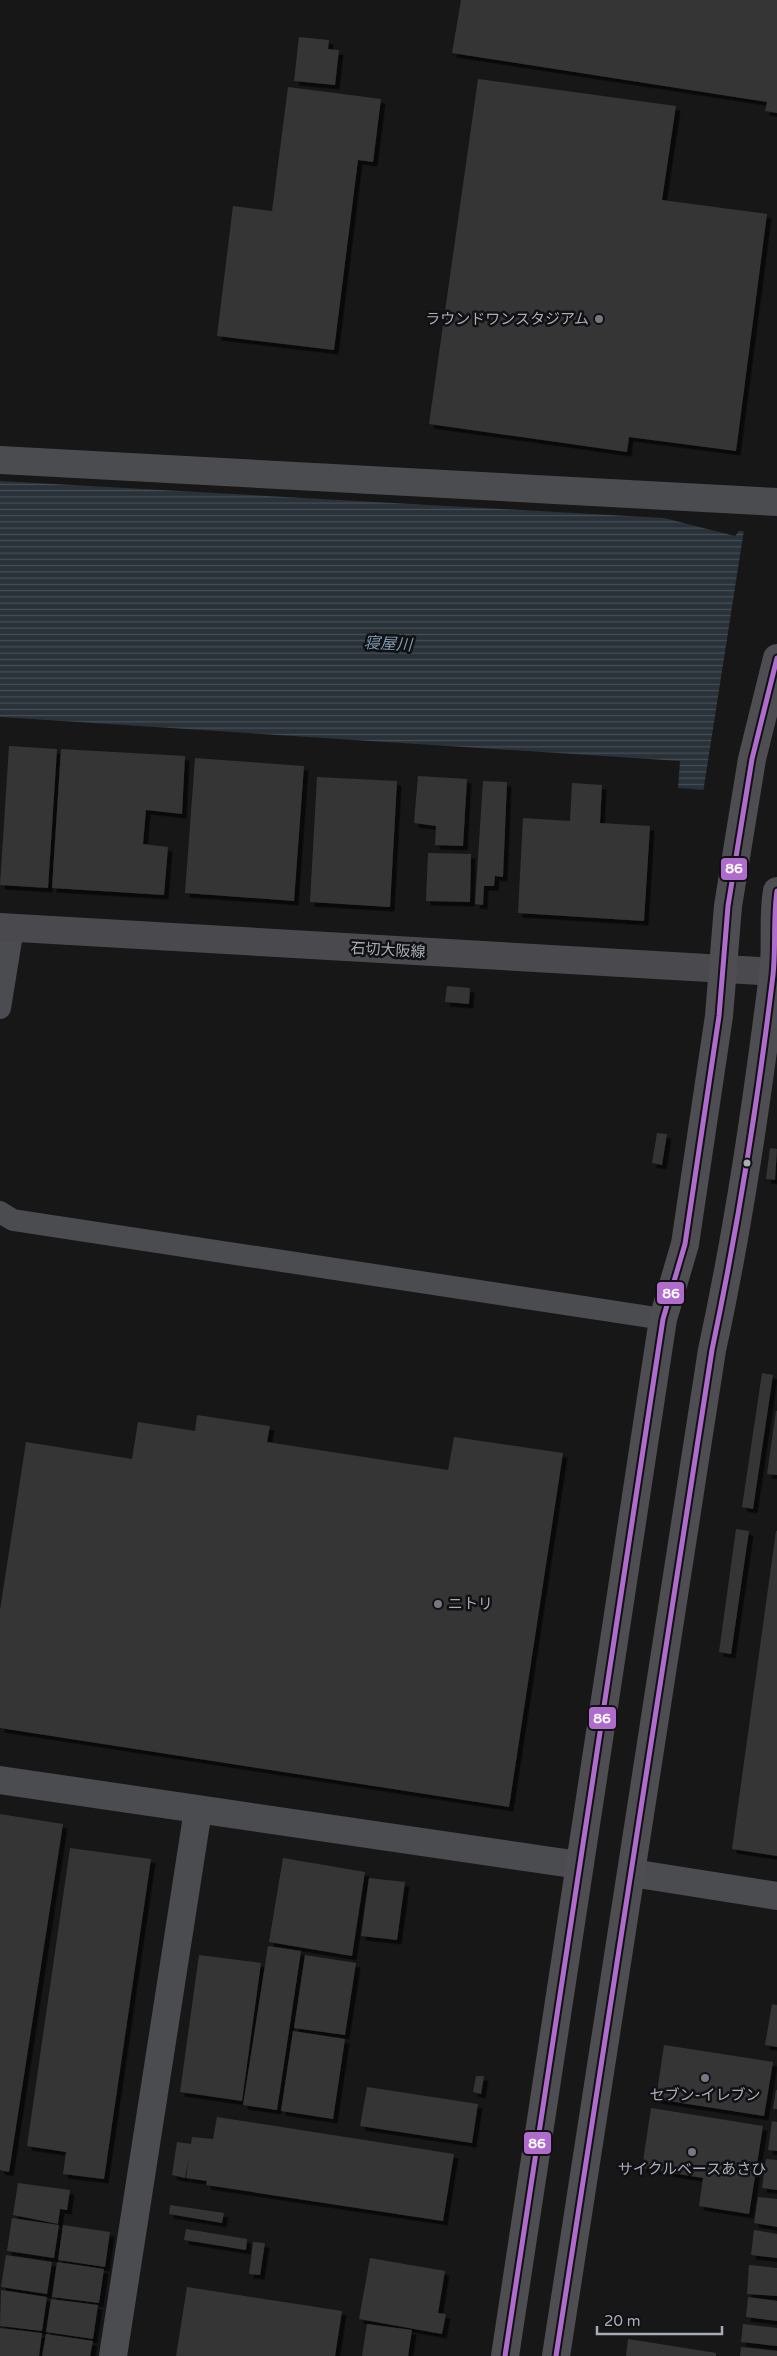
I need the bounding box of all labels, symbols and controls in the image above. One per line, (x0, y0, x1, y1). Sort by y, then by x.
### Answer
place label: ラウンドワンスタジアム (425, 310, 589, 328)
marker: ラウンドワンスタジアム (593, 313, 605, 325)
water label: 寝屋川 (363, 633, 414, 655)
line badge: 86 (720, 857, 748, 881)
text: 86 (725, 860, 743, 877)
street label: 石切大阪線 (350, 939, 426, 961)
unlabelled marker (742, 1158, 752, 1168)
line badge: 86 (656, 1281, 685, 1305)
text: 86 (662, 1285, 680, 1302)
place label: ニトリ (448, 1595, 493, 1613)
marker: ニトリ (432, 1598, 444, 1610)
line badge: 86 (588, 1706, 617, 1730)
text: 86 (593, 1710, 611, 1727)
marker: セブン-イレブン (699, 2072, 711, 2084)
place label: セブン-イレブン (649, 2086, 761, 2104)
line badge: 86 (523, 2131, 552, 2155)
text: 86 (528, 2135, 546, 2152)
marker: サイクルベースあさひ (686, 2146, 698, 2158)
place label: サイクルベースあさひ (618, 2160, 766, 2178)
scale bar (597, 2304, 722, 2336)
text: 20 m (604, 2312, 641, 2330)

